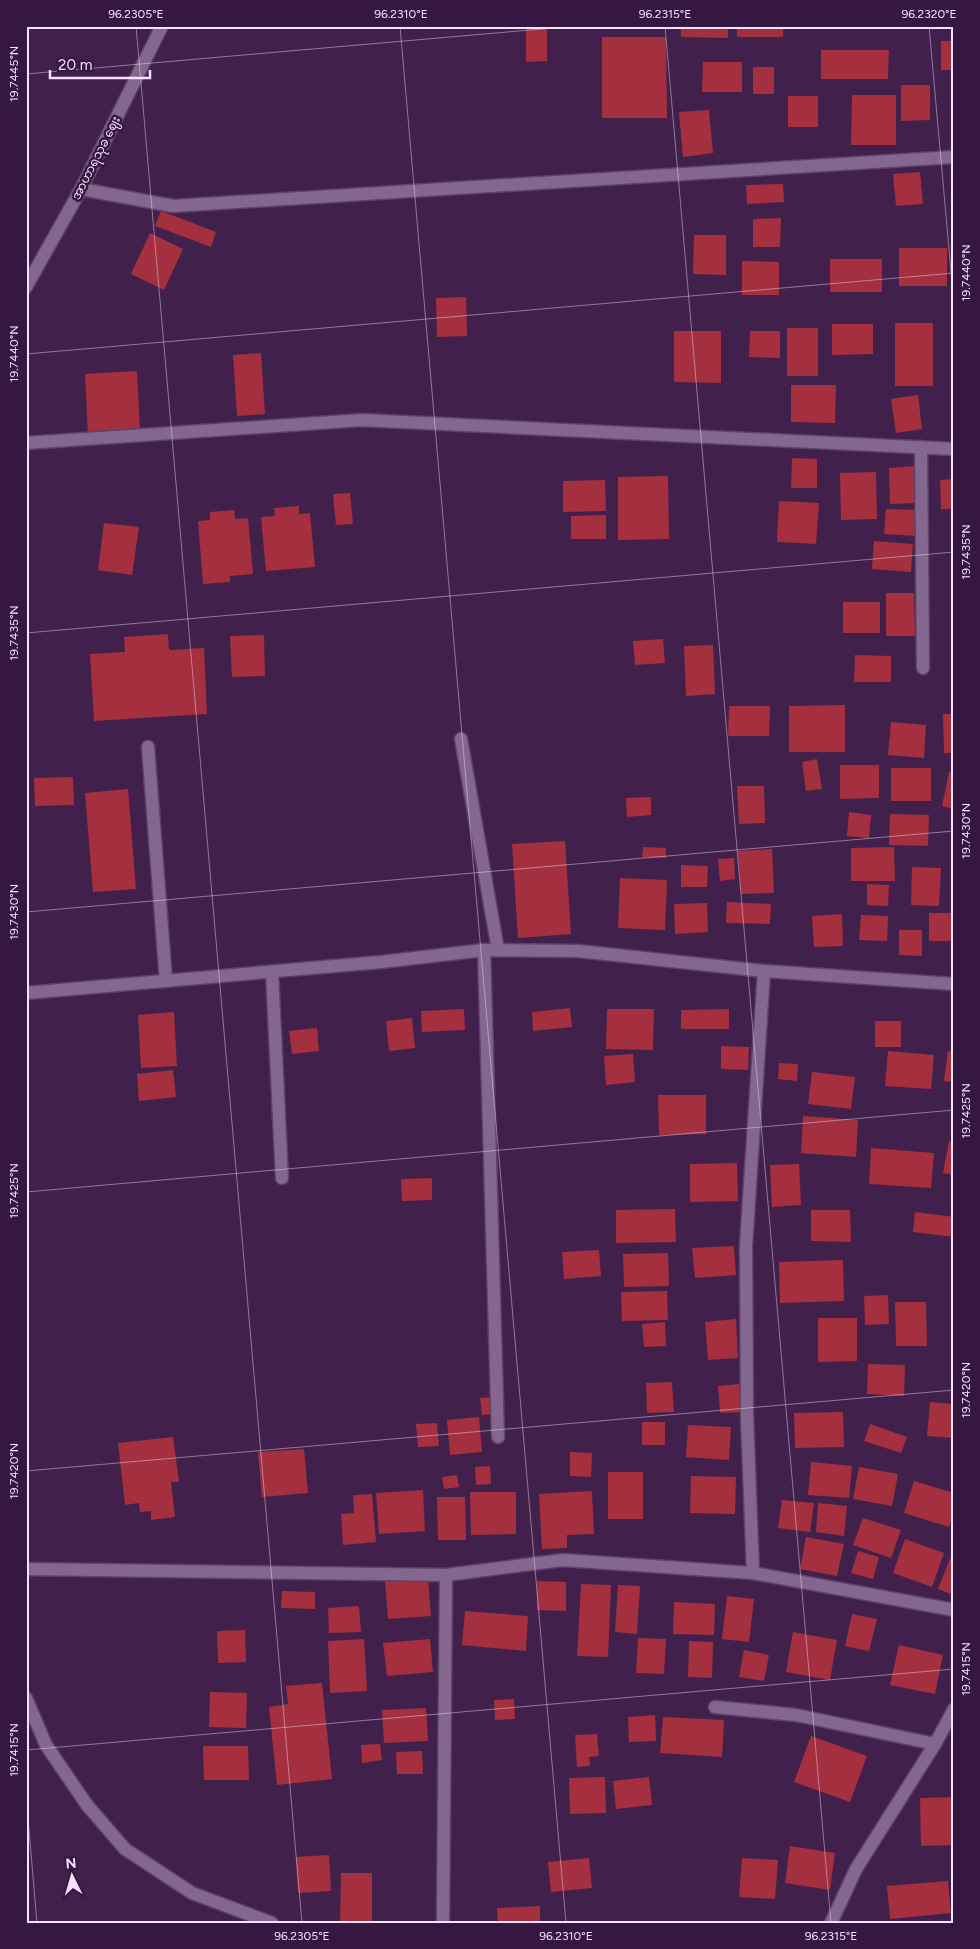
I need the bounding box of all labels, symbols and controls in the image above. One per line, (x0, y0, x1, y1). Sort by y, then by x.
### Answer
text: 96.2305°E (108, 7, 164, 21)
text: 96.2310°E (374, 7, 428, 21)
text: 96.2315°E (639, 7, 691, 21)
text: 96.2320°E (901, 7, 957, 21)
text: 19.7445°N (7, 46, 21, 102)
scale bar (50, 48, 150, 80)
text: 20 m (58, 56, 92, 74)
street label: အာဟာရသုခ ဈေး (69, 114, 126, 204)
text: 19.7440°N (959, 244, 973, 302)
text: 19.7440°N (7, 325, 21, 383)
text: 19.7435°N (959, 524, 973, 580)
text: 19.7435°N (7, 605, 21, 661)
text: 19.7430°N (959, 803, 973, 859)
text: 19.7430°N (7, 884, 21, 940)
text: 19.7425°N (959, 1083, 973, 1139)
text: 19.7425°N (7, 1163, 21, 1219)
text: 19.7420°N (959, 1362, 973, 1418)
text: 19.7420°N (7, 1443, 21, 1499)
text: 19.7415°N (959, 1642, 973, 1696)
text: 19.7415°N (7, 1723, 21, 1777)
north arrow (48, 1852, 98, 1902)
text: N (65, 1855, 77, 1872)
text: 96.2305°E (274, 1929, 330, 1943)
text: 96.2310°E (539, 1929, 593, 1943)
text: 96.2315°E (805, 1929, 857, 1943)

